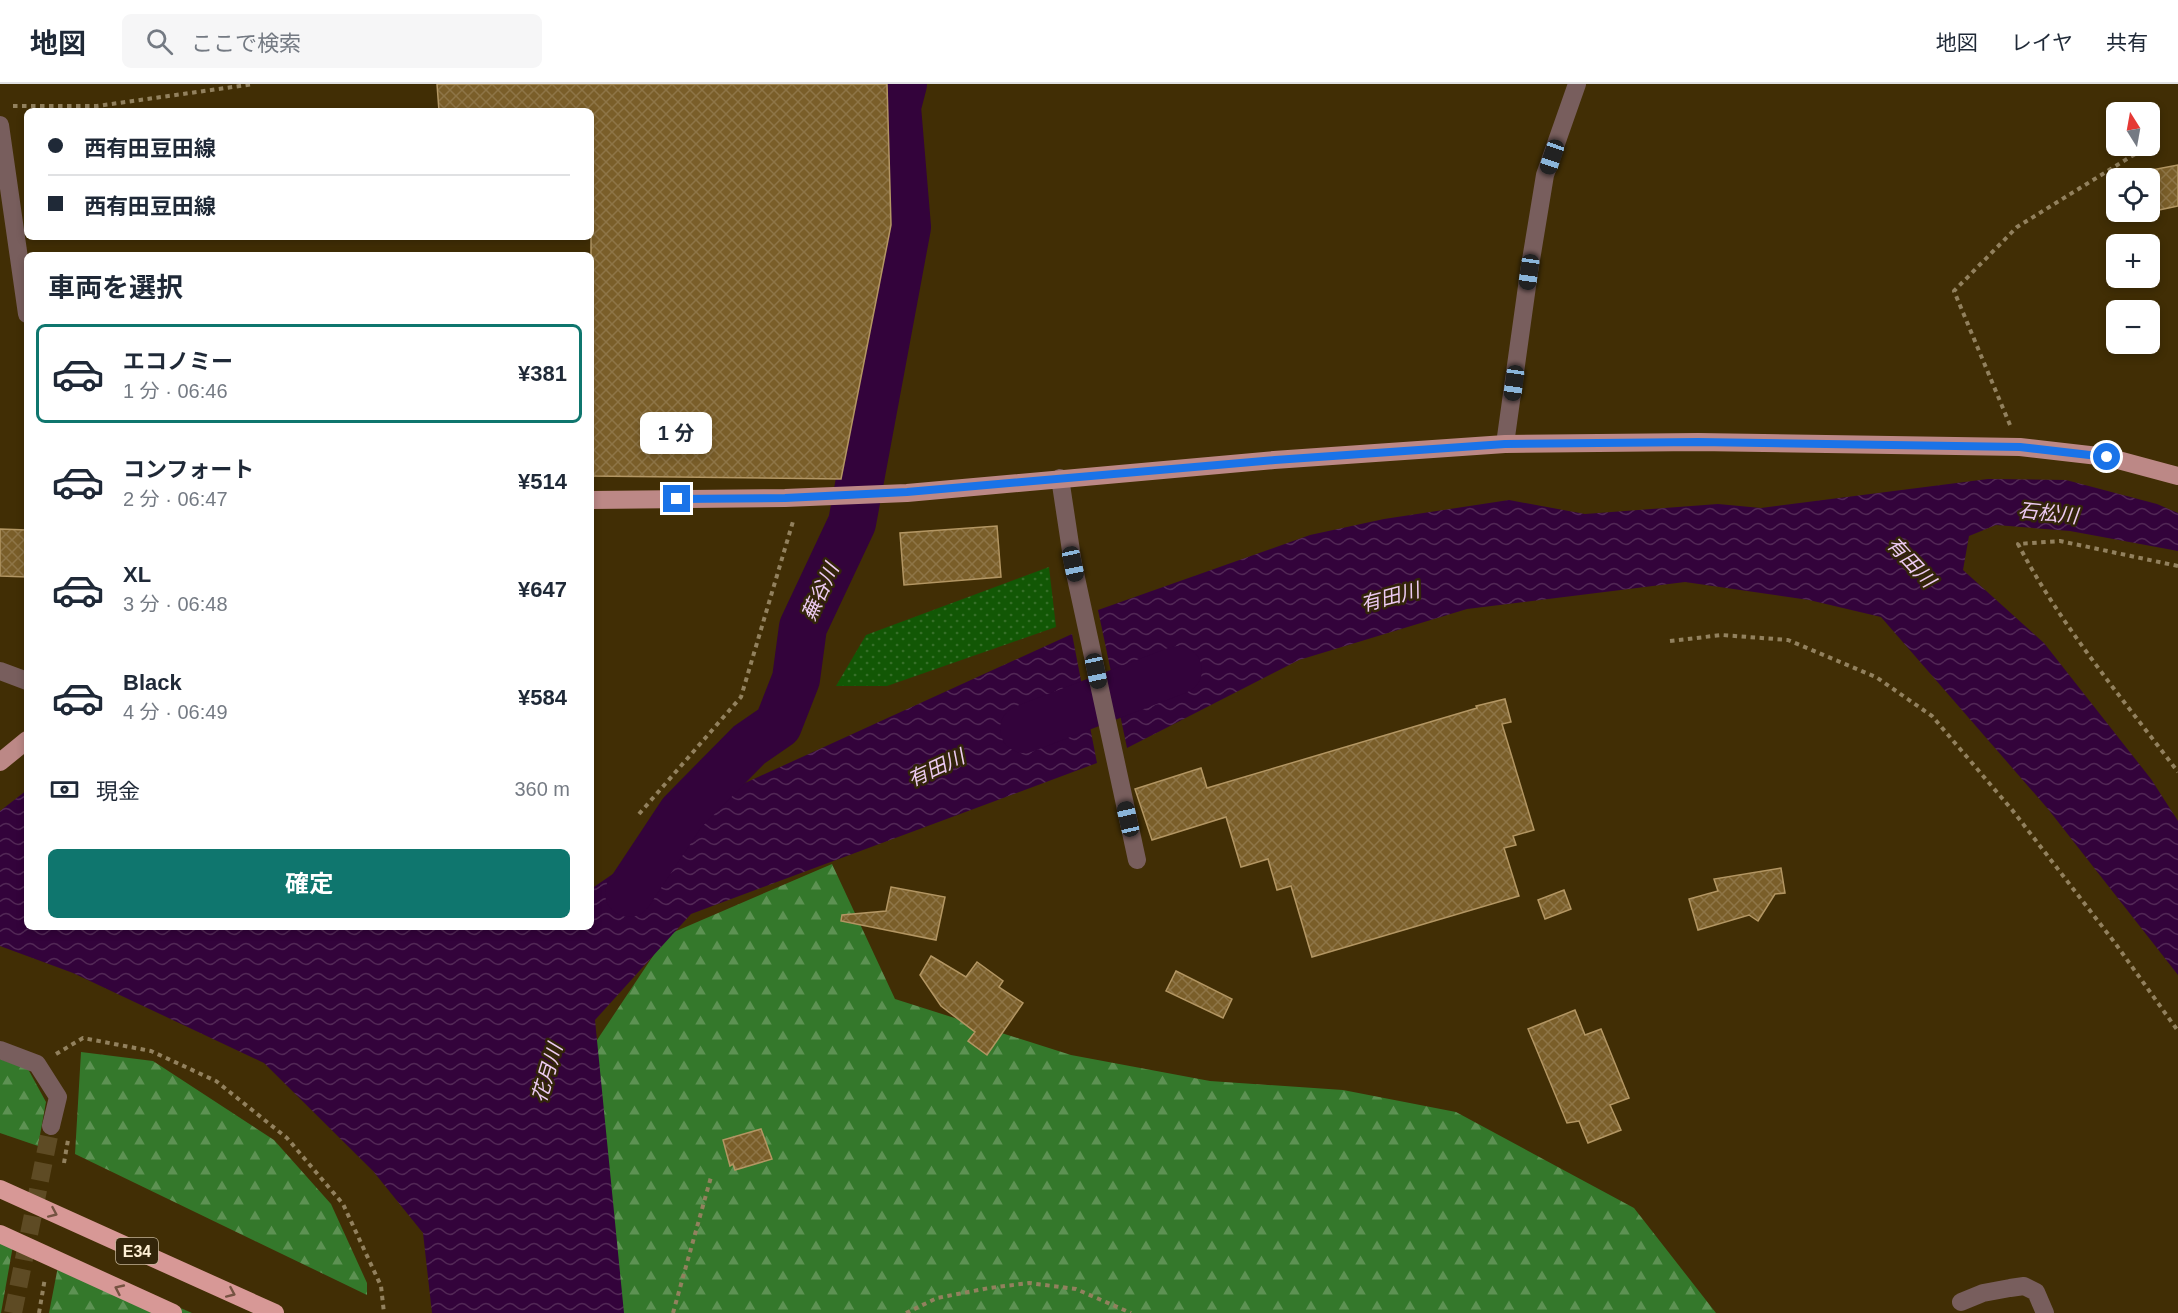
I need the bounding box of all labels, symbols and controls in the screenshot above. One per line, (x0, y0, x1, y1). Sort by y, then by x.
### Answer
search box (122, 14, 542, 68)
icon: search (143, 25, 176, 58)
text: 地図 (30, 28, 86, 59)
text: ここで検索 (191, 31, 301, 56)
text: 地図 (1936, 31, 1978, 54)
text: レイヤ (2011, 31, 2073, 54)
text: 共有 (2106, 31, 2148, 54)
north arrow (2106, 102, 2160, 156)
map controls (2106, 102, 2160, 354)
text: 西有田豆田線 (84, 136, 216, 161)
car (1538, 137, 1566, 177)
button: locate (2106, 168, 2160, 222)
text: 西有田豆田線 (84, 194, 216, 219)
button: + (2106, 234, 2160, 288)
car (1518, 253, 1540, 291)
text: 車両を選択 (48, 273, 183, 303)
button: − (2106, 300, 2160, 354)
icon: car (51, 347, 105, 401)
text: エコノミー (123, 349, 233, 374)
text: ¥381 (518, 361, 567, 386)
car (1503, 364, 1525, 402)
text: 1 分 · 06:46 (123, 380, 228, 402)
callout: 1 分 (641, 412, 713, 454)
text: 1 分 (658, 422, 694, 444)
route start (2093, 443, 2120, 470)
icon: car (51, 455, 105, 509)
text: コンフォート (123, 457, 254, 482)
text: ¥514 (518, 469, 567, 494)
route end (663, 485, 690, 512)
text: 2 分 · 06:47 (123, 488, 228, 510)
water label: 石松川 (2017, 499, 2081, 527)
water label: 有田川 (1882, 533, 1941, 593)
car (1060, 545, 1086, 583)
water label: 蕪谷川 (797, 558, 843, 624)
text: XL (123, 562, 151, 587)
icon: car (51, 563, 105, 617)
text: ¥647 (518, 577, 567, 602)
water label: 有田川 (1358, 578, 1424, 615)
text: 3 分 · 06:48 (123, 593, 228, 615)
car (1083, 652, 1109, 690)
text: Black (123, 670, 182, 695)
icon: car (51, 671, 105, 725)
text: ¥584 (518, 685, 567, 710)
text: 4 分 · 06:49 (123, 701, 228, 723)
water label: 有田川 (904, 745, 970, 791)
icon: cash (48, 773, 81, 806)
text: 360 m (514, 778, 570, 800)
text: 現金 (96, 779, 140, 804)
car (1115, 799, 1141, 839)
button: 確定 (48, 849, 570, 918)
water label: 花月川 (528, 1039, 567, 1105)
one-way arrow (47, 1205, 58, 1217)
road number: E34 (116, 1238, 158, 1264)
one-way arrow (115, 1284, 126, 1296)
one-way arrow (224, 1286, 235, 1298)

